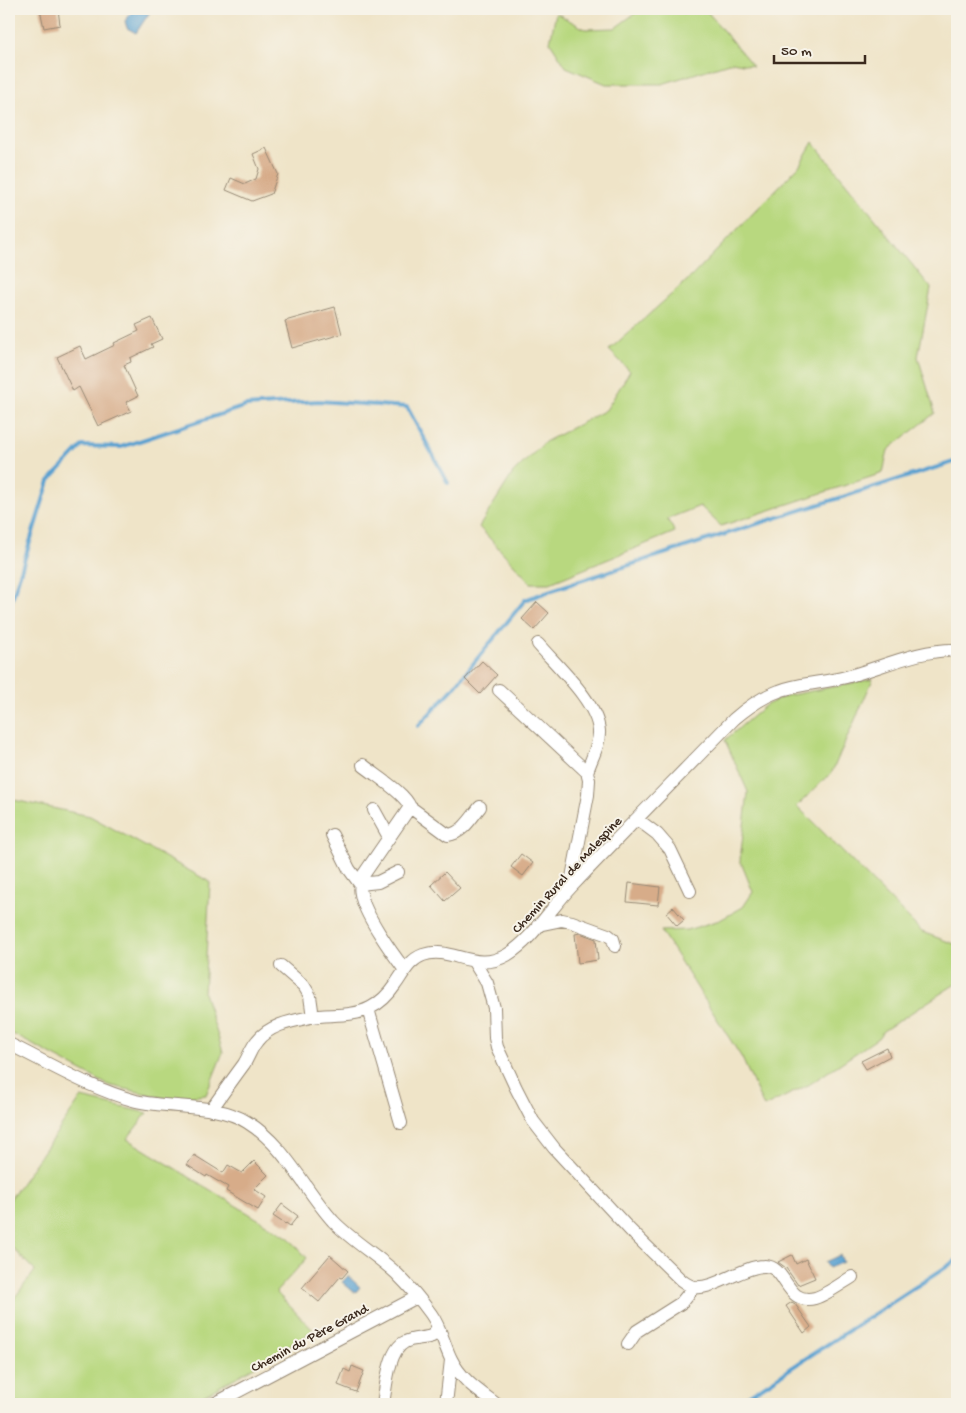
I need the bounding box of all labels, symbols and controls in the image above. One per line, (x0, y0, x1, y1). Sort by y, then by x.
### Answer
scale bar (774, 32, 865, 64)
text: 50 m (781, 43, 812, 61)
street label: Chemin Rural de Malespine (509, 813, 627, 938)
street label: Chemin du Père Grand (249, 1300, 373, 1377)

